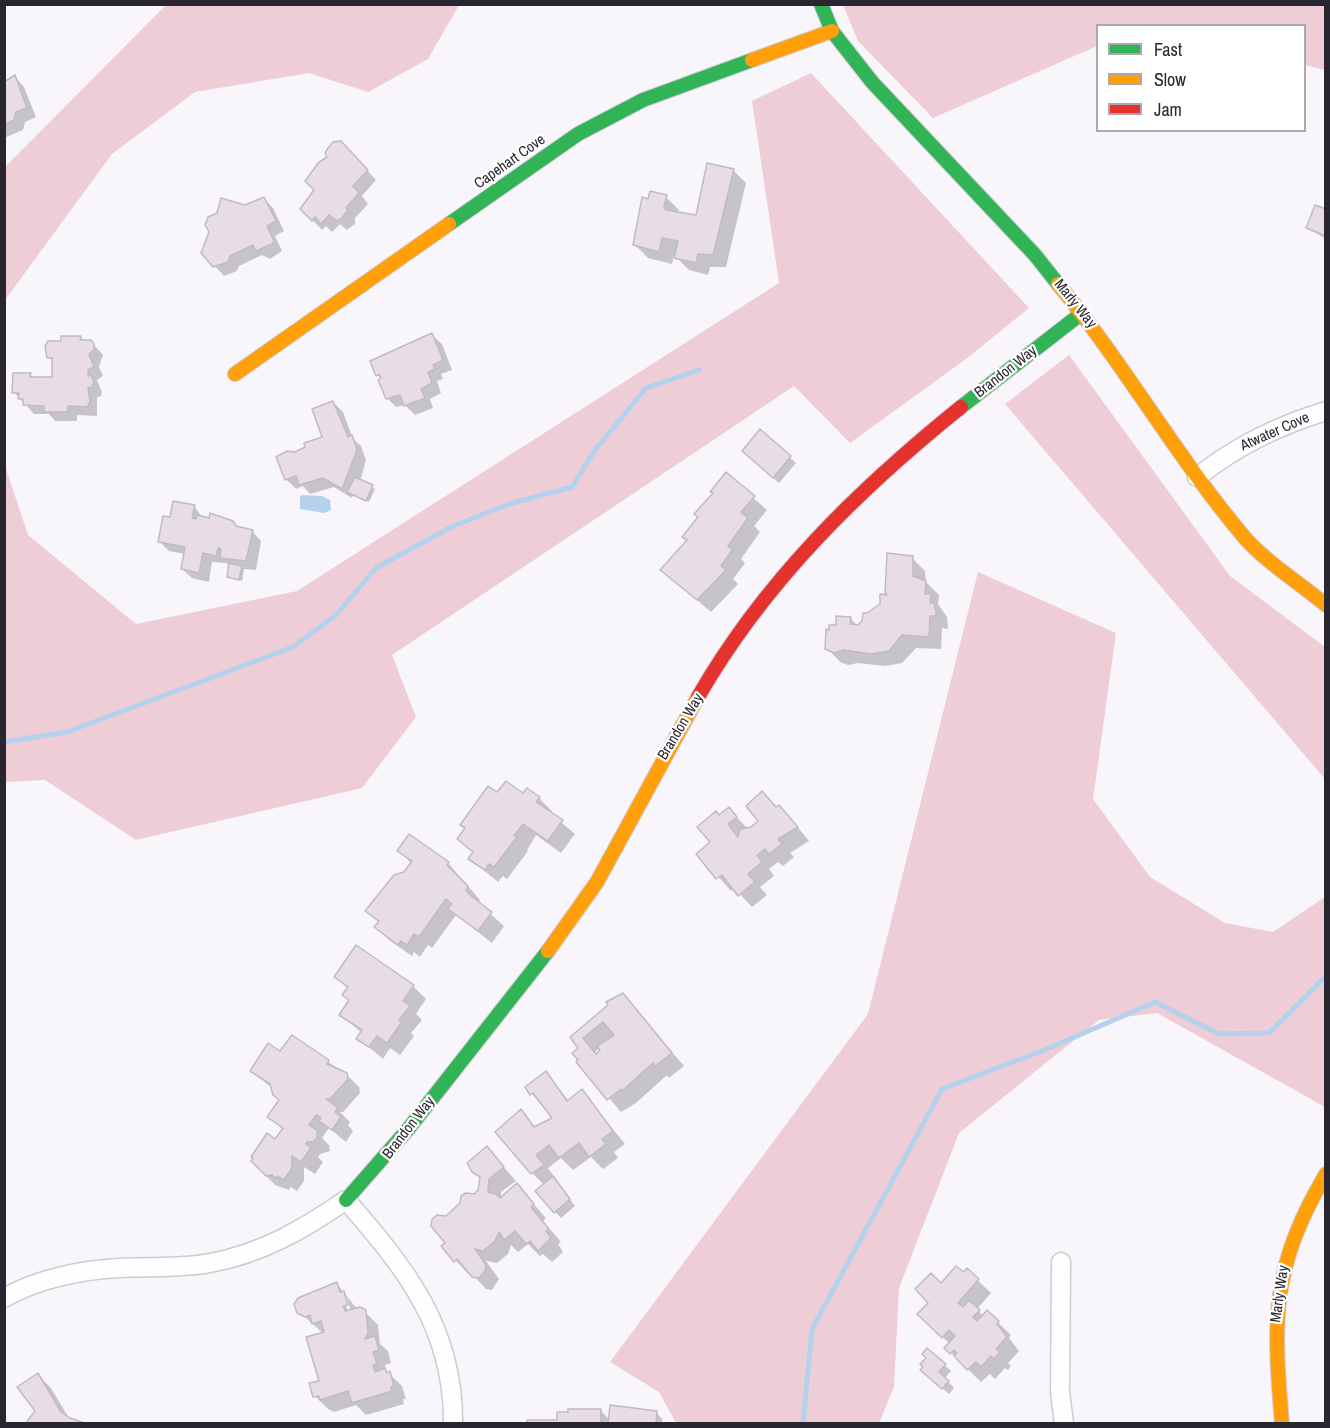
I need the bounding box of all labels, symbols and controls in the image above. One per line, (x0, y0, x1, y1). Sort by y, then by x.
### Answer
legend (1096, 24, 1306, 132)
text: Fast (1154, 37, 1182, 62)
text: Slow (1154, 67, 1186, 92)
text: Jam (1154, 97, 1182, 122)
street label: Capehart Cove (471, 131, 549, 193)
street label: Marly Way (1050, 276, 1100, 332)
street label: Brandon Way (971, 342, 1041, 402)
street label: Atwater Cove (1238, 409, 1312, 455)
street label: Brandon Way (654, 691, 708, 763)
street label: Brandon Way (379, 1093, 439, 1163)
street label: Marly Way (1267, 1264, 1293, 1324)

